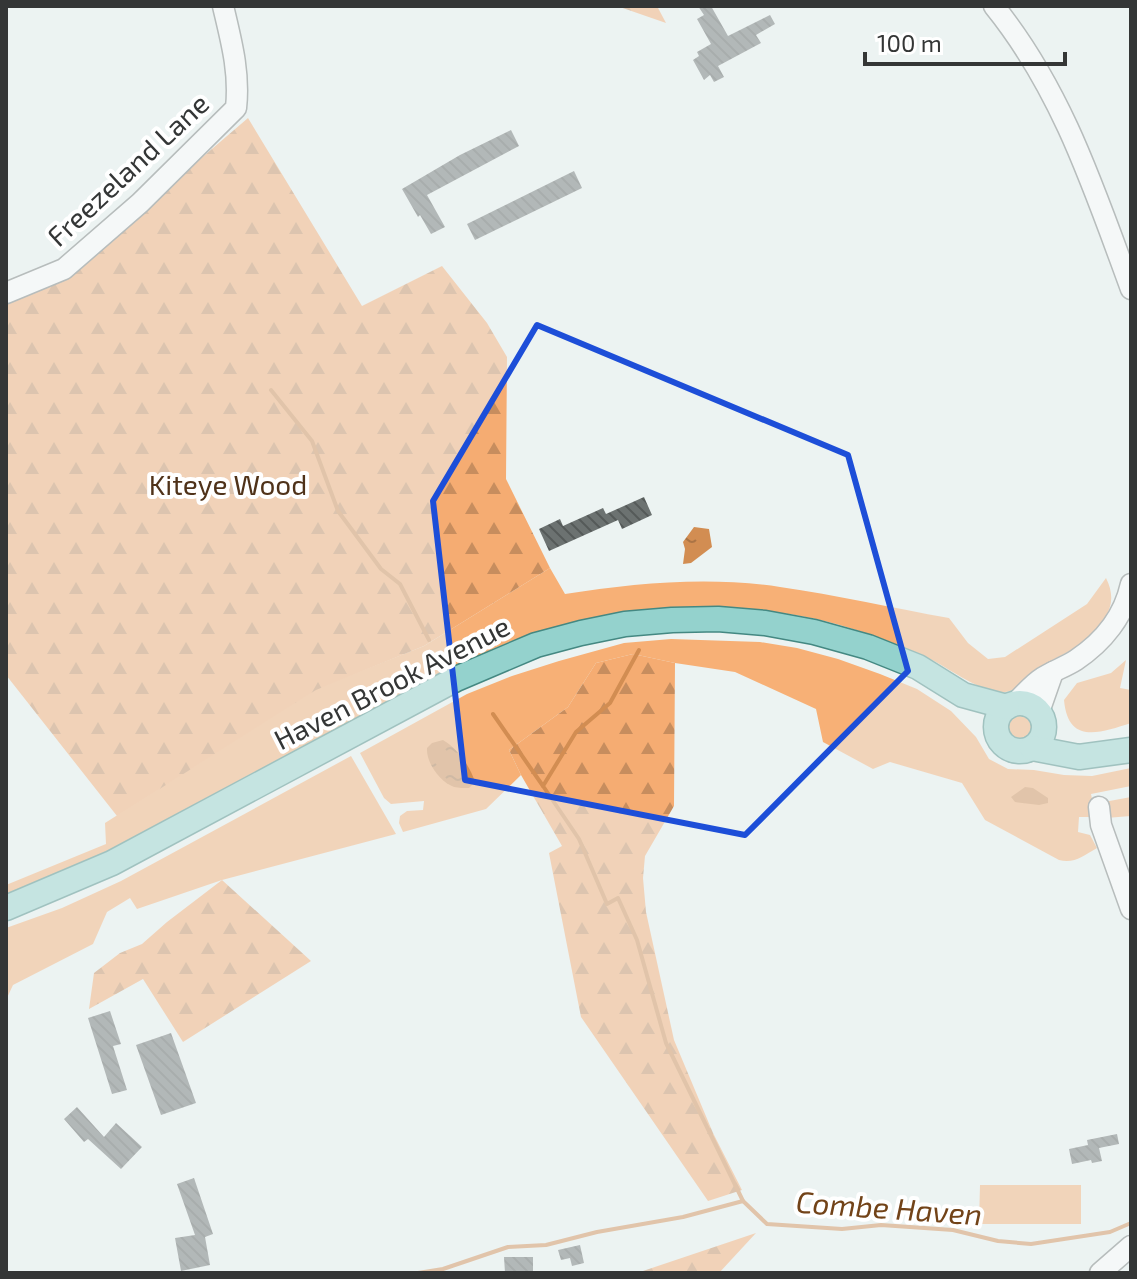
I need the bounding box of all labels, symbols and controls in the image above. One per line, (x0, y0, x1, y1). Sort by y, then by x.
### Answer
scale bar (865, 16, 1065, 66)
text: 100 m (877, 28, 942, 57)
street label: Freezeland Lane (40, 86, 215, 253)
park label: Kiteye Wood (149, 467, 307, 501)
street label: Haven Brook Avenue (268, 608, 515, 756)
water label: Combe Haven (795, 1183, 983, 1231)

